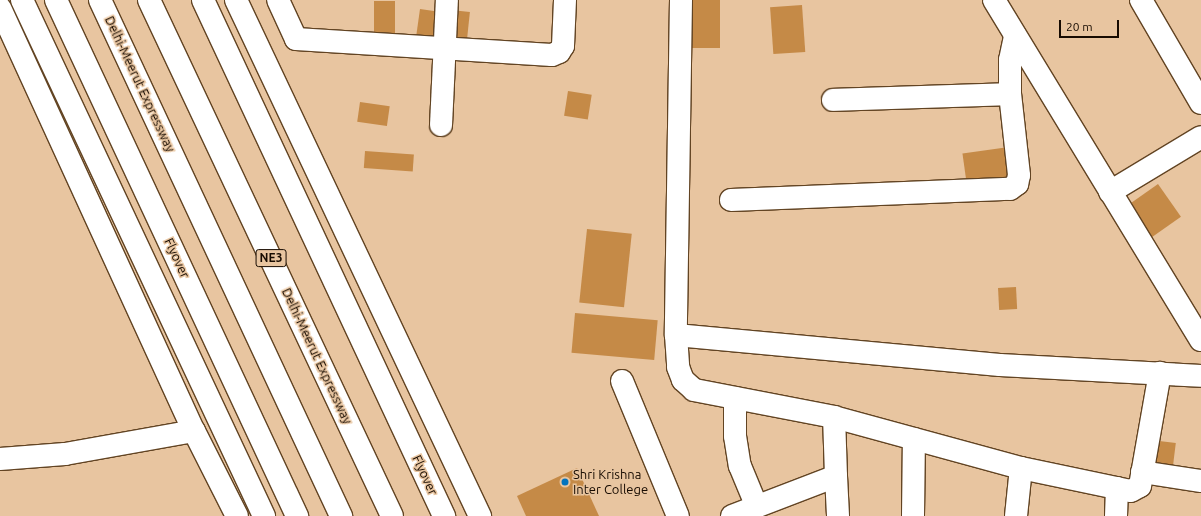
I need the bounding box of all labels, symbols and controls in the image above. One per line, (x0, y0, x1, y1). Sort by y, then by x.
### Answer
scale bar (1061, 12, 1121, 38)
street label: Delhi-Meerut Expressway (102, 14, 178, 154)
text: 20 m (1066, 20, 1093, 33)
street label: Flyover (161, 235, 193, 281)
road number: NE3 (255, 248, 287, 268)
street label: Delhi-Meerut Expressway (279, 286, 355, 426)
street label: Flyover (409, 452, 441, 498)
place label: Shri Krishna Inter College (573, 467, 648, 498)
marker: Shri Krishna Inter College (560, 477, 570, 487)

